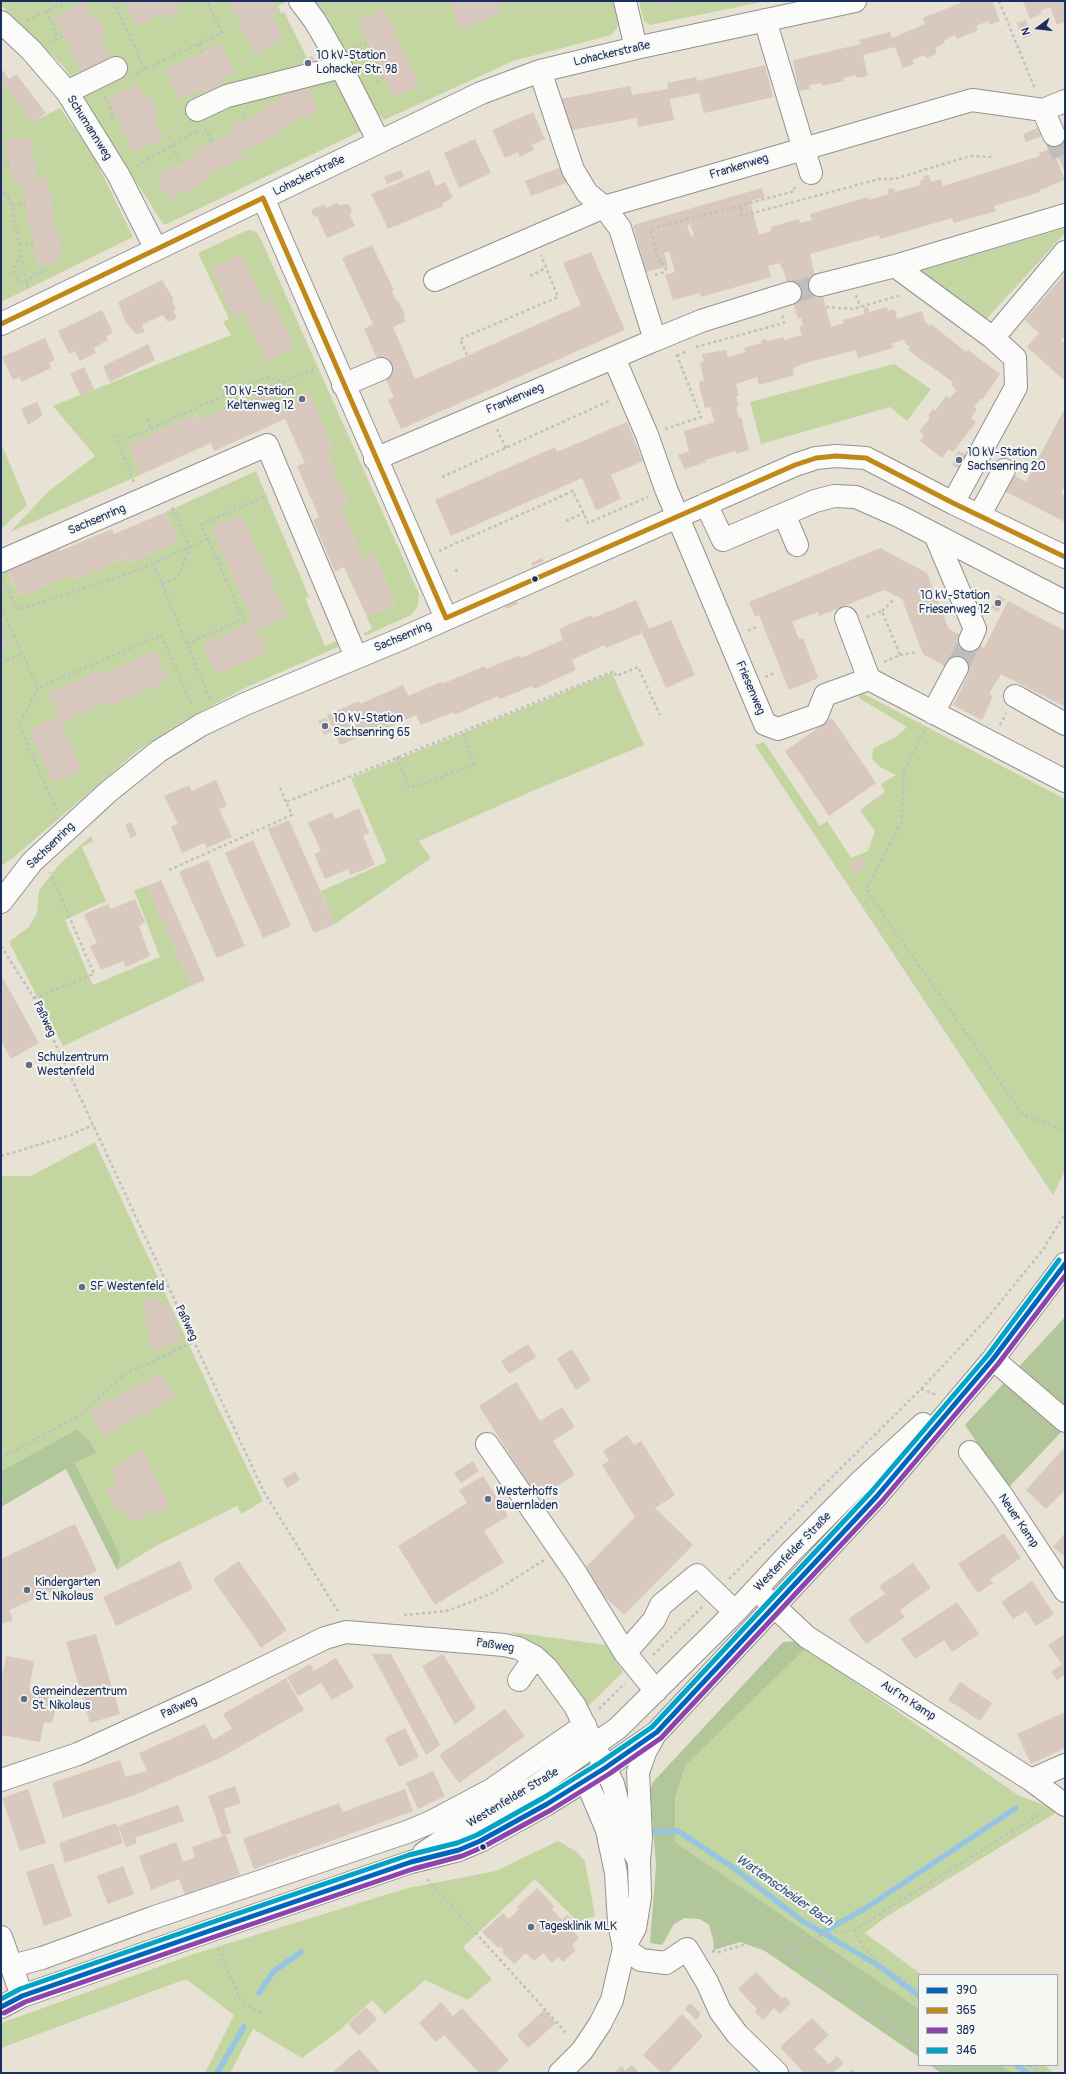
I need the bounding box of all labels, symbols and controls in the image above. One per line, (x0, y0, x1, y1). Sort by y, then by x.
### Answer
north arrow (1018, 8, 1058, 48)
text: N (1019, 26, 1033, 37)
street label: Lohackerstraße (572, 38, 652, 70)
place label: 10 kV-Station Lohacker Str. 98 (316, 49, 397, 77)
marker: 10 kV-Station Lohacker Str. 98 (303, 58, 313, 68)
street label: Schumannweg (63, 93, 115, 163)
street label: Frankenweg (708, 151, 770, 183)
street label: Lohackerstraße (271, 152, 347, 200)
street label: Frankenweg (484, 380, 546, 418)
place label: 10 kV-Station Keltenweg 12 (224, 385, 294, 413)
marker: 10 kV-Station Keltenweg 12 (297, 394, 307, 404)
place label: 10 kV-Station Sachsenring 20 (967, 446, 1046, 474)
marker: 10 kV-Station Sachsenring 20 (954, 455, 964, 465)
street label: Sachsenring (66, 501, 128, 539)
unlabelled marker (530, 574, 540, 584)
place label: 10 kV-Station Friesenweg 12 (919, 589, 990, 617)
marker: 10 kV-Station Friesenweg 12 (993, 598, 1003, 608)
street label: Sachsenring (372, 618, 434, 656)
street label: Friesenweg (732, 659, 768, 717)
place label: 10 kV-Station Sachsenring 65 (333, 712, 410, 740)
marker: 10 kV-Station Sachsenring 65 (320, 721, 330, 731)
street label: Sachsenring (24, 820, 78, 872)
street label: Paßweg (29, 999, 59, 1039)
place label: Schulzentrum Westenfeld (37, 1051, 109, 1079)
marker: Schulzentrum Westenfeld (24, 1060, 34, 1070)
place label: SF Westenfeld (90, 1280, 164, 1294)
marker: SF Westenfeld (77, 1282, 87, 1292)
street label: Paßweg (171, 1303, 201, 1343)
place label: Westerhoffs Bauernladen (496, 1485, 558, 1513)
street label: Neuer Kamp (995, 1491, 1041, 1551)
marker: Westerhoffs Bauernladen (483, 1494, 493, 1504)
street label: Westenfelder Straße (751, 1509, 835, 1595)
place label: Kindergarten St. Nikolaus (35, 1576, 100, 1604)
marker: Kindergarten St. Nikolaus (22, 1585, 32, 1595)
street label: Paßweg (475, 1636, 515, 1656)
street label: Auf'm Kamp (878, 1678, 938, 1724)
place label: Gemeindezentrum St. Nikolaus (32, 1685, 127, 1713)
marker: Gemeindezentrum St. Nikolaus (19, 1694, 29, 1704)
street label: Paßweg (159, 1694, 199, 1722)
street label: Westenfelder Straße (464, 1765, 562, 1831)
unlabelled marker (478, 1842, 488, 1852)
water label: Wattenscheider Bach (733, 1852, 835, 1930)
place label: Tagesklinik MLK (539, 1920, 617, 1934)
marker: Tagesklinik MLK (526, 1922, 536, 1932)
legend (918, 1974, 1058, 2066)
text: 390 (956, 1983, 977, 1998)
text: 365 (956, 2003, 976, 2018)
text: 389 (956, 2023, 975, 2038)
text: 346 (956, 2043, 977, 2058)

